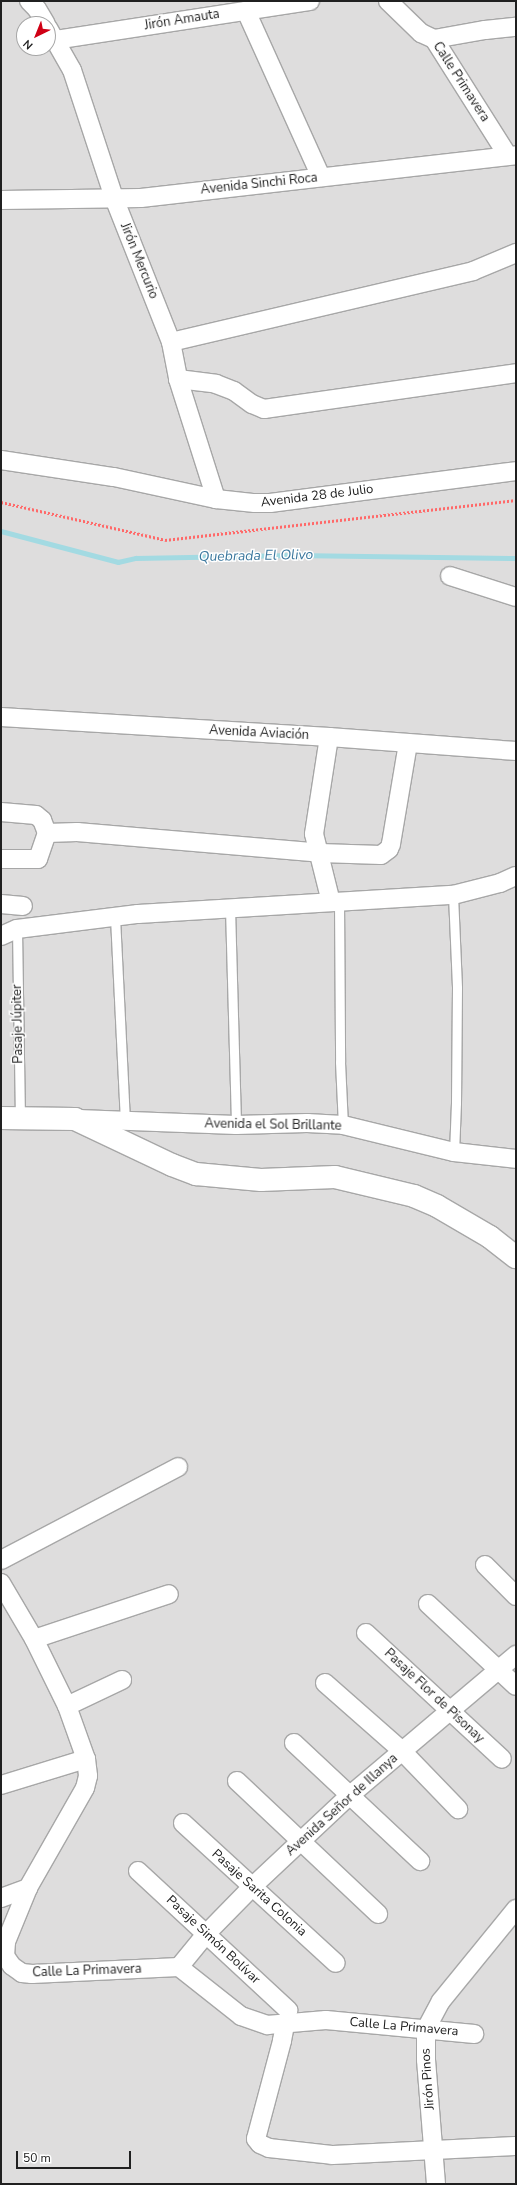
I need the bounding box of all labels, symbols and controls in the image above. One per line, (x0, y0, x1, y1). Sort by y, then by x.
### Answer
street label: Jirón Amauta (143, 6, 221, 34)
north arrow (16, 16, 56, 56)
text: N (20, 36, 36, 53)
street label: Calle Primavera (429, 39, 493, 125)
street label: Avenida Sinchi Roca (200, 170, 318, 198)
street label: Jirón Mercurio (117, 221, 161, 301)
street label: Avenida 28 de Julio (260, 481, 374, 511)
water label: Quebrada El Olivo (199, 547, 313, 565)
street label: Avenida Aviación (209, 723, 309, 743)
street label: Pasaje Júpiter (10, 984, 26, 1064)
street label: Avenida el Sol Brillante (204, 1116, 342, 1134)
street label: Pasaje Flor de Pisonay (381, 1646, 487, 1746)
street label: Avenida Señor de Illanya (283, 1751, 401, 1859)
street label: Pasaje Sarita Colonia (208, 1846, 310, 1940)
street label: Pasaje Simón Bolívar (163, 1893, 263, 1987)
street label: Calle La Primavera (32, 1961, 142, 1981)
street label: Calle La Primavera (349, 2014, 459, 2040)
street label: Jirón Pinos (418, 2048, 438, 2110)
scale bar (18, 2143, 133, 2169)
text: 50 m (23, 2150, 51, 2166)

